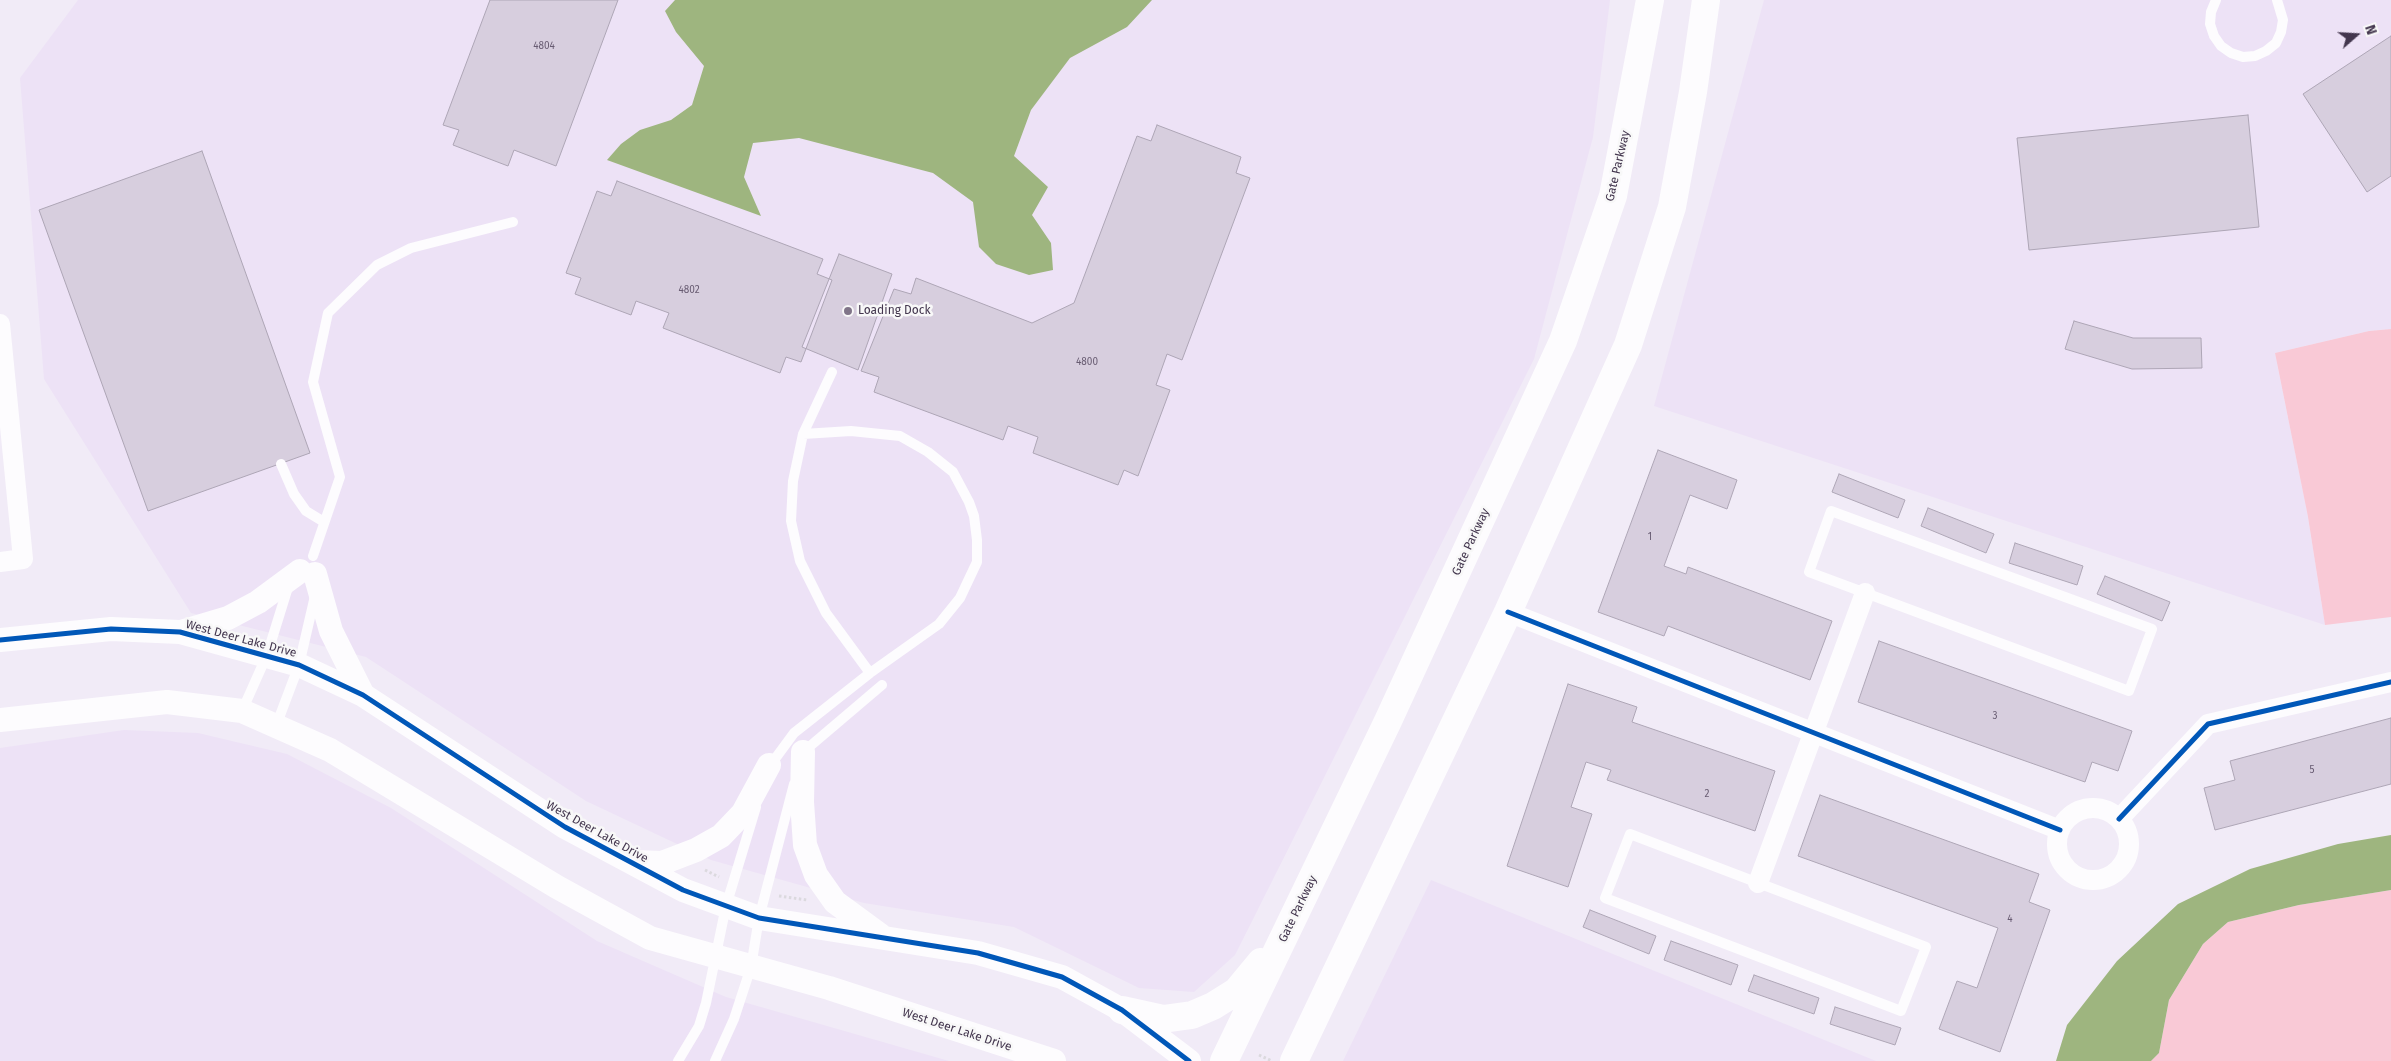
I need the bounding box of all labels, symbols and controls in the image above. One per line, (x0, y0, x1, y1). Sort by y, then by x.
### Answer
north arrow (2331, 10, 2381, 60)
text: N (2361, 23, 2380, 37)
house number: 4804 (533, 40, 555, 52)
street label: Gate Parkway (1603, 129, 1633, 203)
house number: 4802 (678, 284, 700, 296)
place label: Loading Dock (858, 304, 931, 318)
marker: Loading Dock (842, 305, 854, 317)
house number: 4800 (1076, 356, 1098, 368)
street label: Gate Parkway (1449, 506, 1493, 578)
house number: 1 (1648, 531, 1652, 543)
street label: West Deer Lake Drive (184, 617, 298, 661)
house number: 3 (1993, 710, 1997, 722)
house number: 5 (2309, 764, 2315, 776)
house number: 2 (1705, 788, 1709, 800)
street label: West Deer Lake Drive (544, 798, 650, 866)
street label: Gate Parkway (1276, 873, 1320, 945)
house number: 4 (2007, 913, 2013, 925)
street label: West Deer Lake Drive (900, 1005, 1014, 1055)

